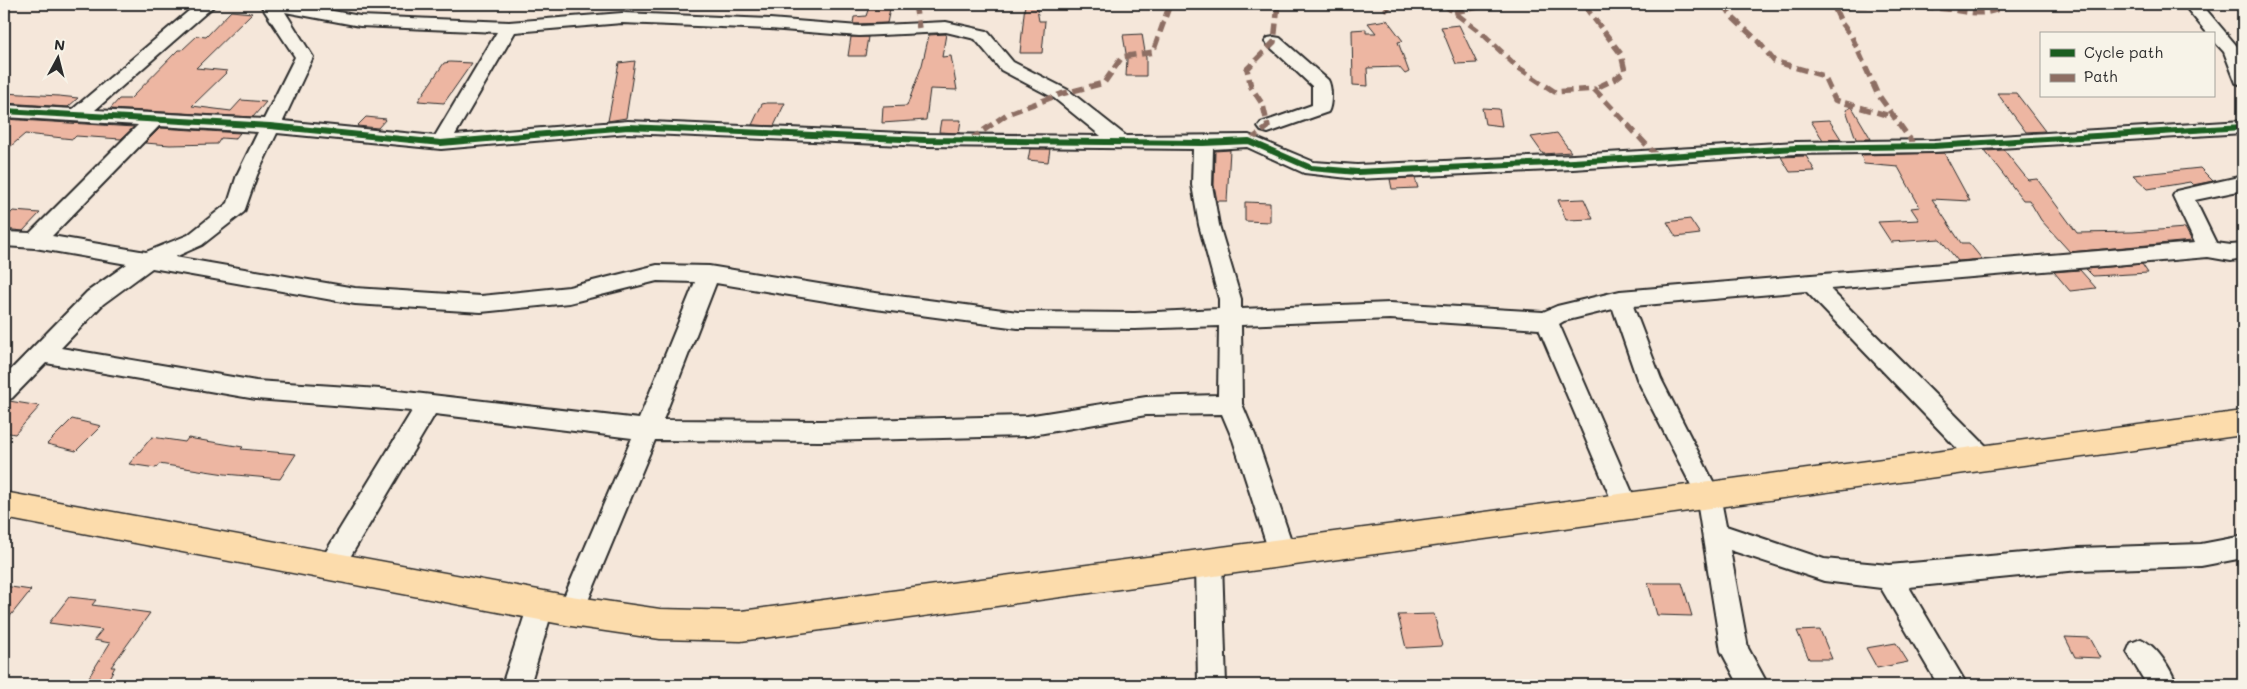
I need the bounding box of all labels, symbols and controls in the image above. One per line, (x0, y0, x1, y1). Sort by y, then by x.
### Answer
north arrow (32, 32, 82, 82)
legend (2040, 32, 2214, 98)
text: N (53, 35, 66, 55)
text: Cycle path (2084, 42, 2163, 62)
text: Path (2084, 66, 2118, 86)

